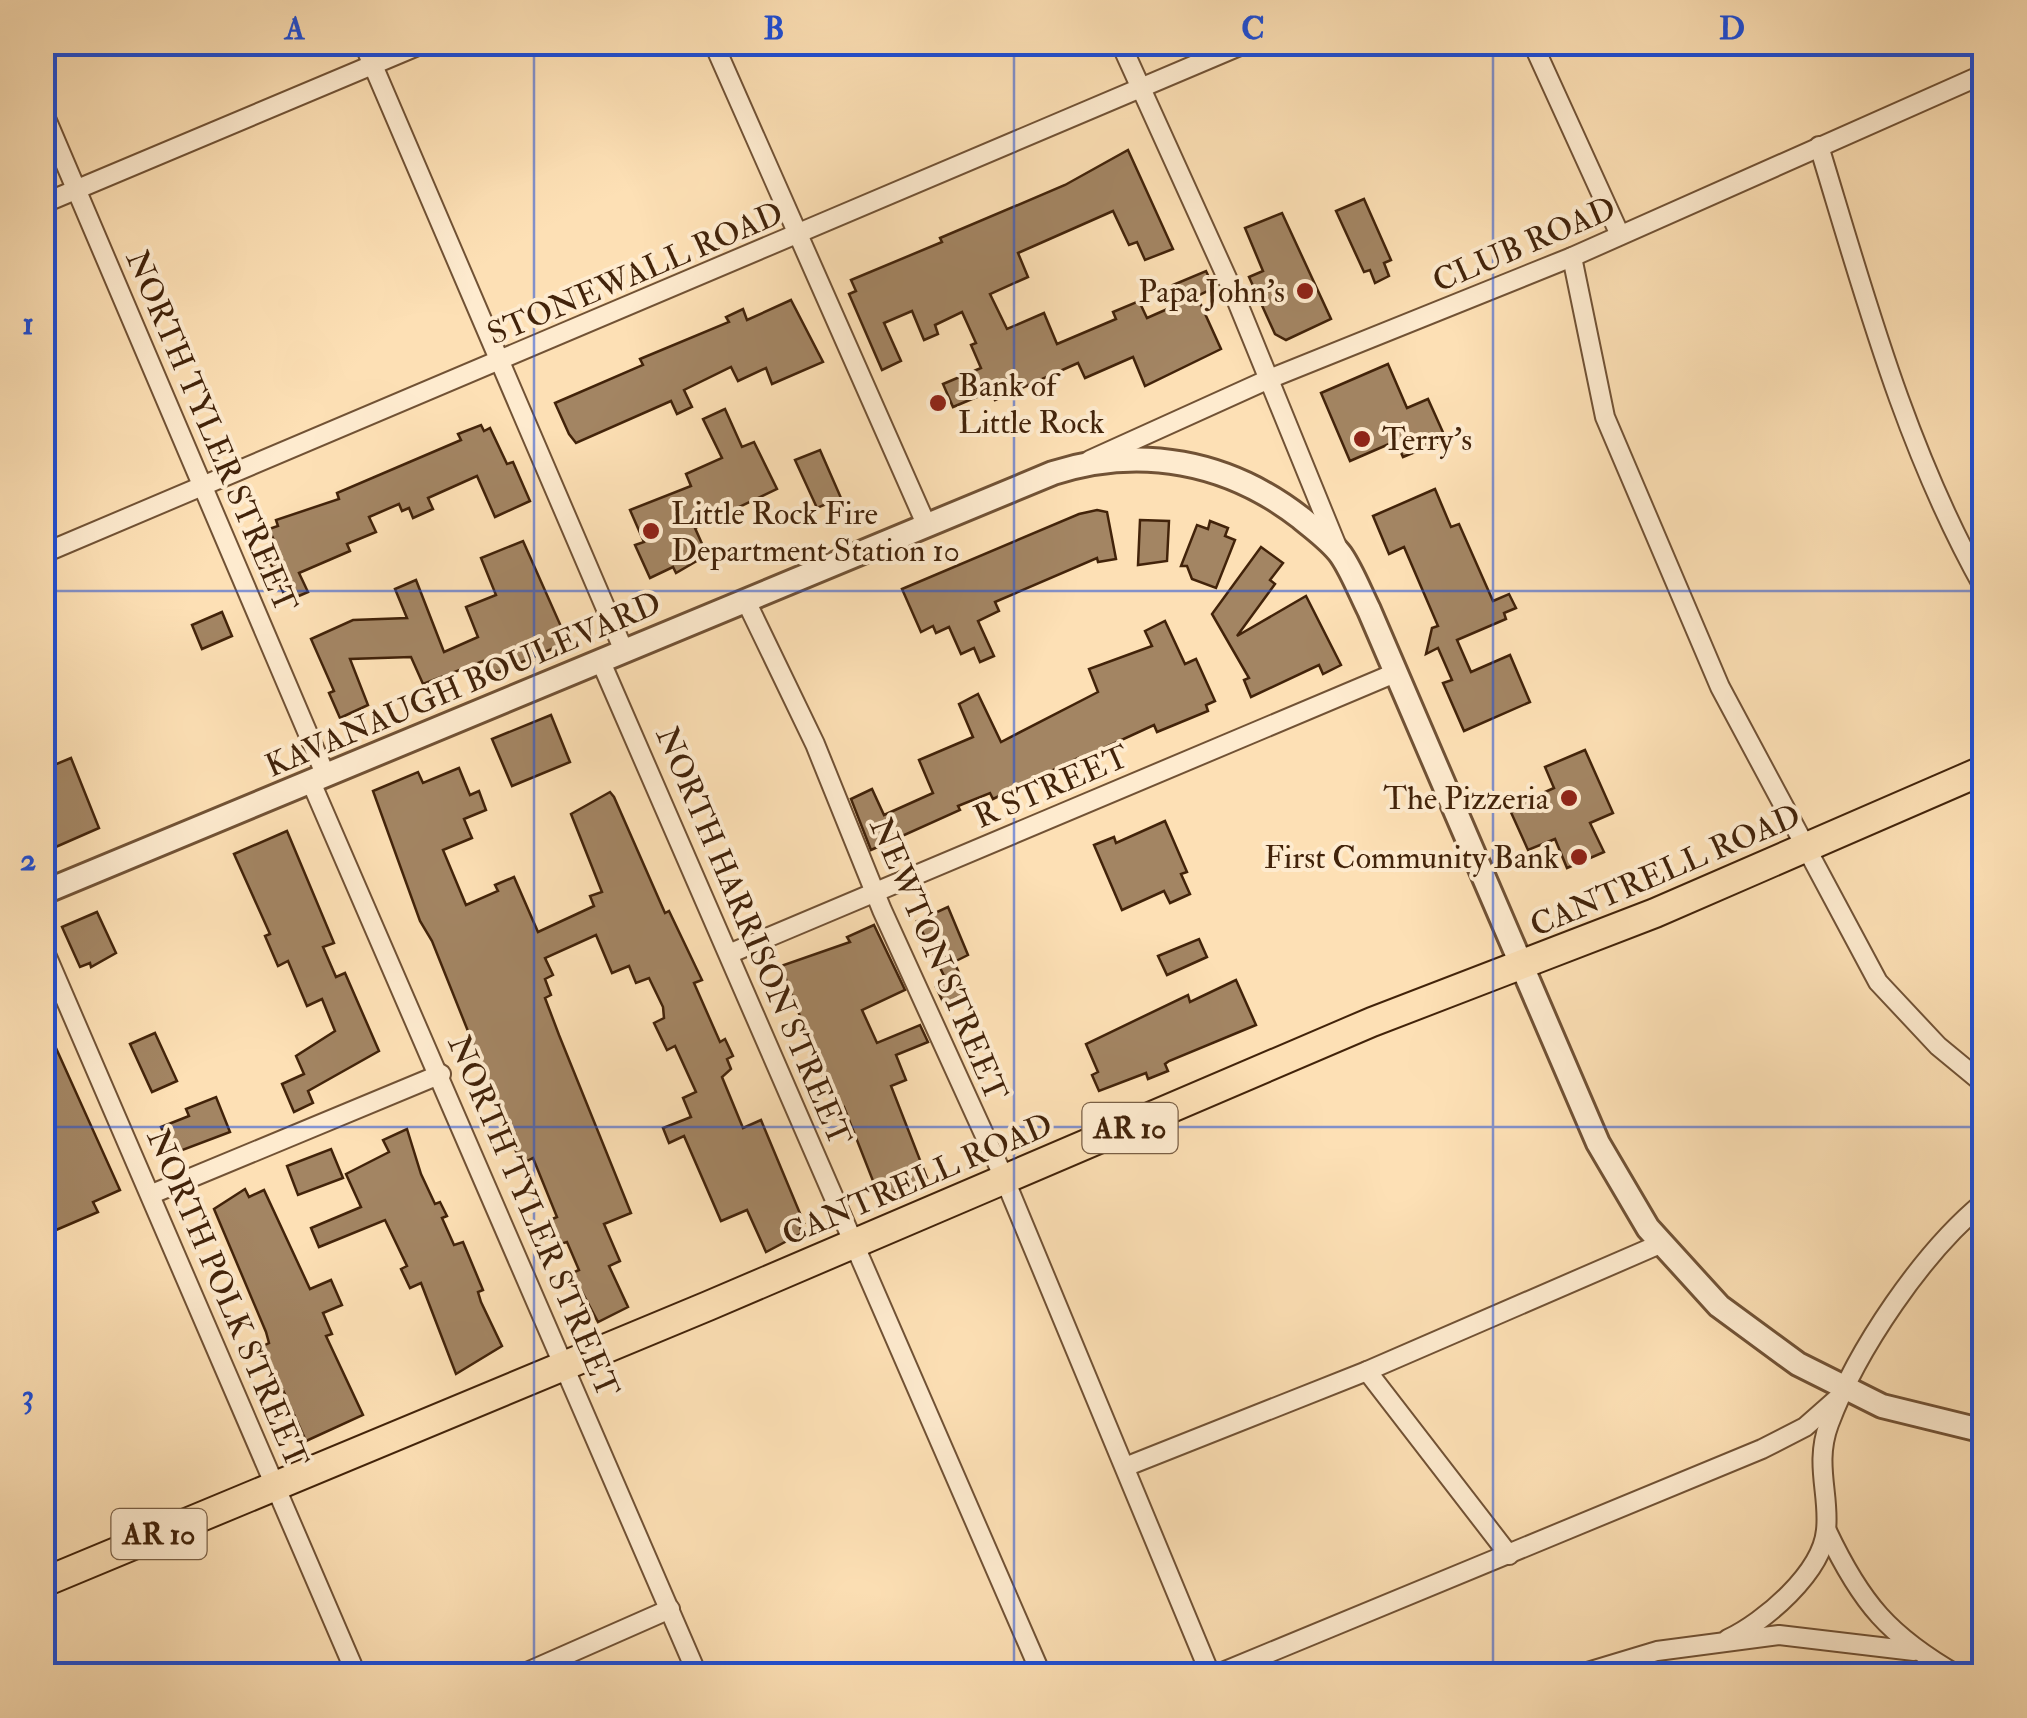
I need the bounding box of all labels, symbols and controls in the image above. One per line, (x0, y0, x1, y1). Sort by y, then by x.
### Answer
text: A (283, 9, 306, 49)
text: B (764, 9, 784, 49)
text: C (1241, 9, 1265, 49)
text: D (1719, 9, 1745, 49)
street label: CLUB ROAD (1427, 188, 1622, 301)
street label: STONEWALL ROAD (482, 194, 789, 354)
street label: NORTH TYLER STREET (117, 244, 306, 619)
place label: Papa John's (1138, 272, 1285, 312)
marker: Papa John's (1294, 280, 1316, 302)
text: 1 (22, 304, 34, 344)
place label: Bank of Little Rock (958, 366, 1105, 443)
marker: Bank of Little Rock (927, 392, 949, 414)
place label: Terry's (1382, 420, 1472, 460)
marker: Terry's (1351, 428, 1373, 450)
place label: Little Rock Fire Department Station 10 (671, 494, 960, 571)
marker: Little Rock Fire Department Station 10 (640, 520, 662, 542)
street label: KAVANAUGH BOULEVARD (260, 583, 667, 787)
street label: NORTH HARRISON STREET (647, 721, 860, 1152)
street label: R STREET (968, 736, 1135, 837)
place label: The Pizzeria (1383, 779, 1550, 819)
marker: The Pizzeria (1558, 787, 1580, 809)
street label: CANTRELL ROAD (1524, 796, 1807, 946)
street label: NEWTON STREET (860, 812, 1016, 1107)
place label: First Community Bank (1264, 838, 1559, 878)
text: 2 (20, 840, 36, 880)
marker: First Community Bank (1568, 846, 1590, 868)
street label: NORTH TYLER STREET (439, 1029, 628, 1404)
road number: AR 10 (1082, 1103, 1178, 1153)
street label: CANTRELL ROAD (776, 1105, 1059, 1255)
street label: NORTH POLK STREET (138, 1123, 317, 1474)
text: 3 (22, 1376, 34, 1416)
road number: AR 10 (112, 1509, 206, 1559)

